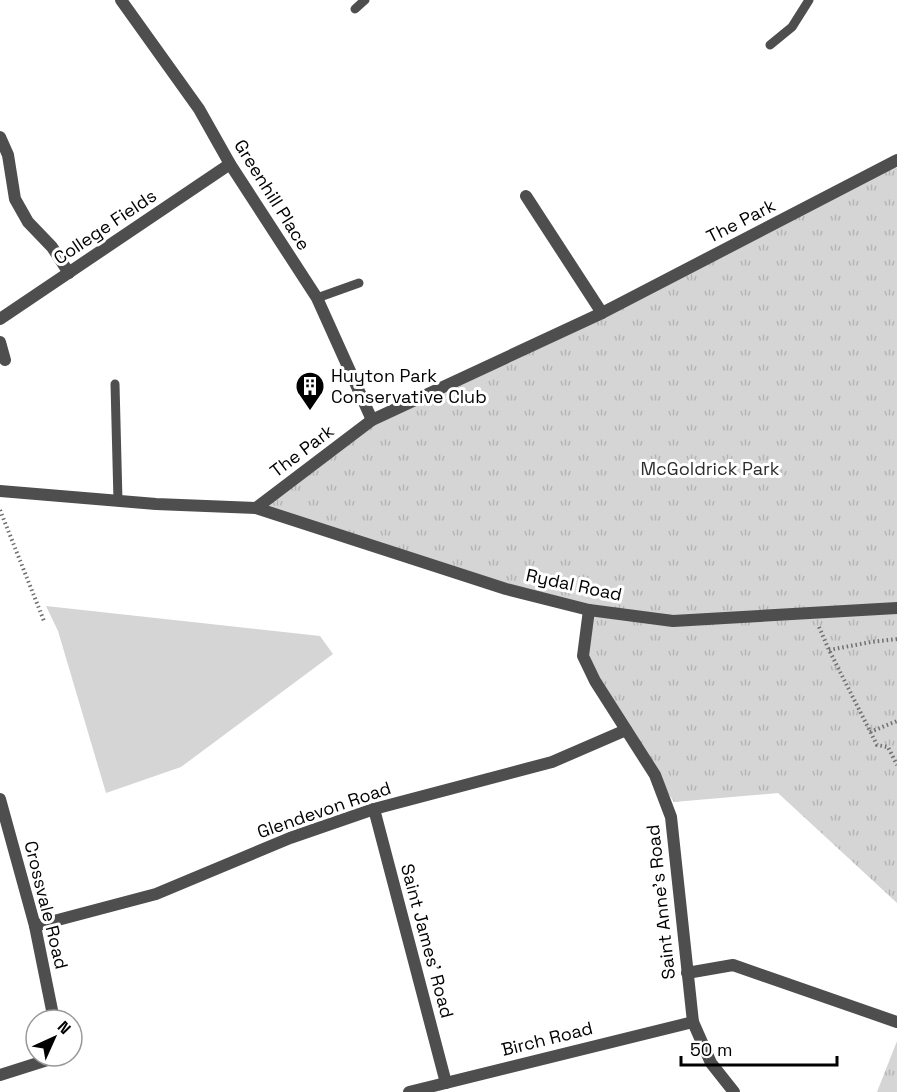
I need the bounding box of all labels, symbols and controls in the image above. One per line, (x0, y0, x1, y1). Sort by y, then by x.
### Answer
street label: Greenhill Place (229, 135, 316, 254)
street label: College Fields (49, 184, 161, 269)
street label: The Park (702, 193, 779, 248)
place label: Huyton Park Conservative Club (331, 364, 487, 408)
building icon: Huyton Park Conservative Club (294, 370, 326, 412)
street label: The Park (265, 419, 339, 482)
park label: McGoldrick Park (640, 457, 780, 480)
street label: Rydal Road (524, 563, 624, 606)
street label: Glendevon Road (254, 776, 394, 843)
street label: Saint Anne's Road (641, 824, 680, 981)
street label: Crossvale Road (19, 838, 74, 971)
street label: Saint James' Road (396, 861, 459, 1021)
north arrow (24, 1008, 84, 1068)
street label: Birch Road (499, 1016, 595, 1061)
text: N (53, 1017, 75, 1039)
scale bar (681, 1029, 837, 1067)
text: 50 m (690, 1038, 732, 1061)

